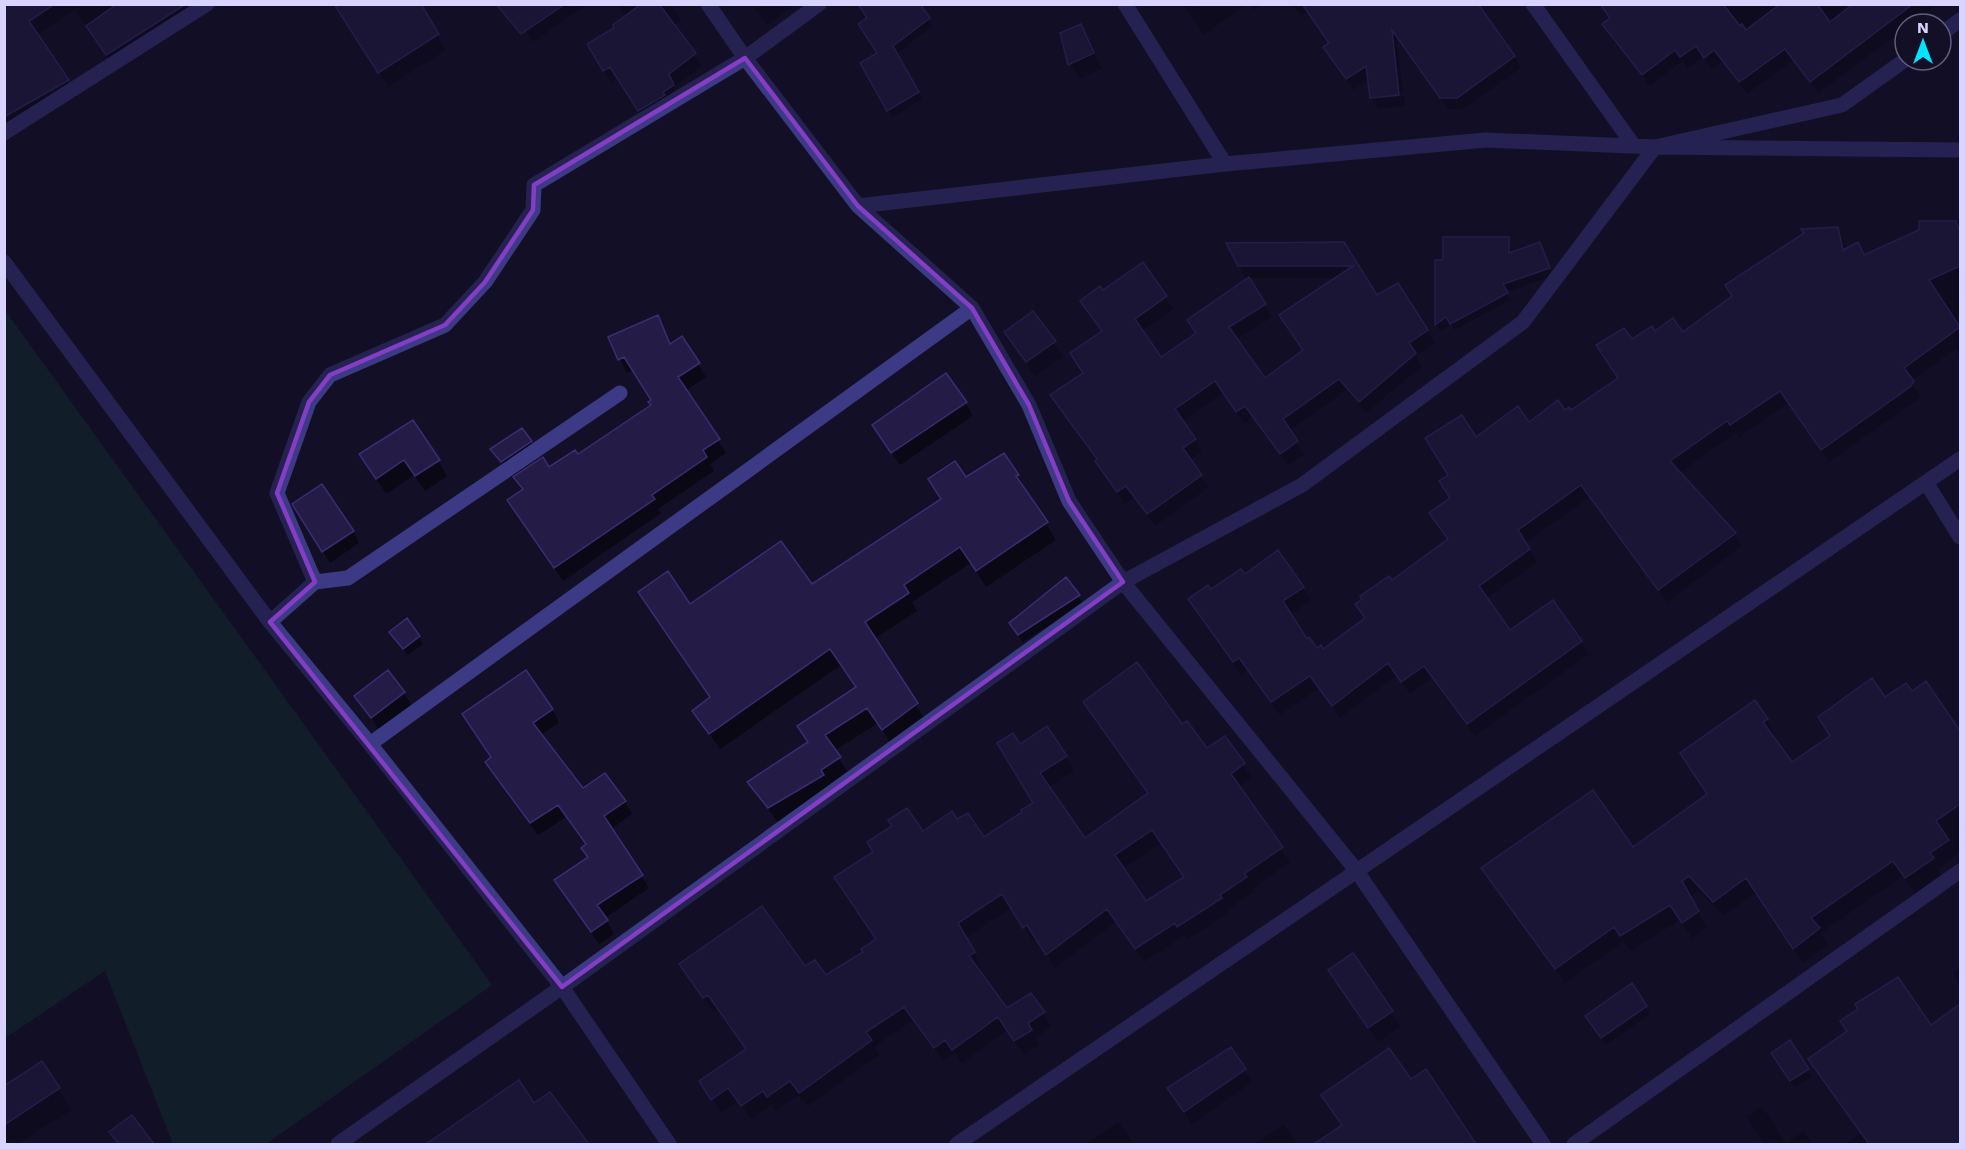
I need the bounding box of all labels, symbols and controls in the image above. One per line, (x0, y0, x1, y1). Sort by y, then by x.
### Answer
north arrow (1893, 12, 1953, 72)
text: N (1917, 18, 1929, 37)

